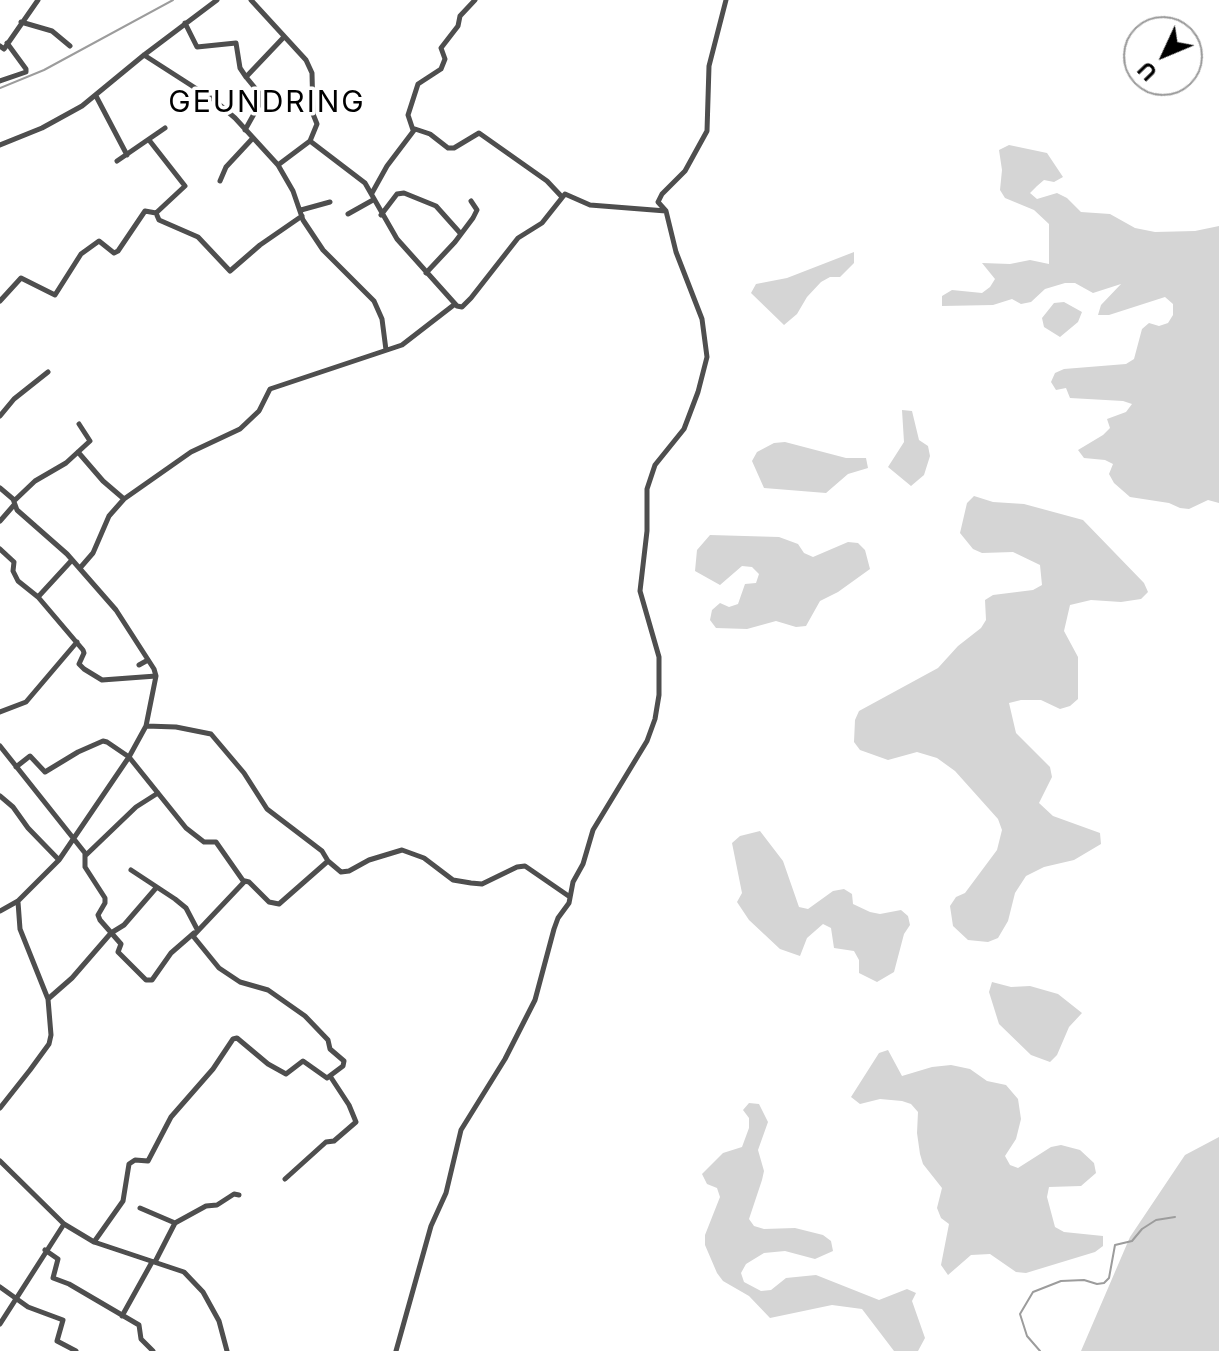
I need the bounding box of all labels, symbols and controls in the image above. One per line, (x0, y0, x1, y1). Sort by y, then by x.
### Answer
north arrow (1123, 16, 1203, 96)
text: U (1132, 56, 1162, 86)
district label: GEUNDRING (168, 85, 366, 121)

